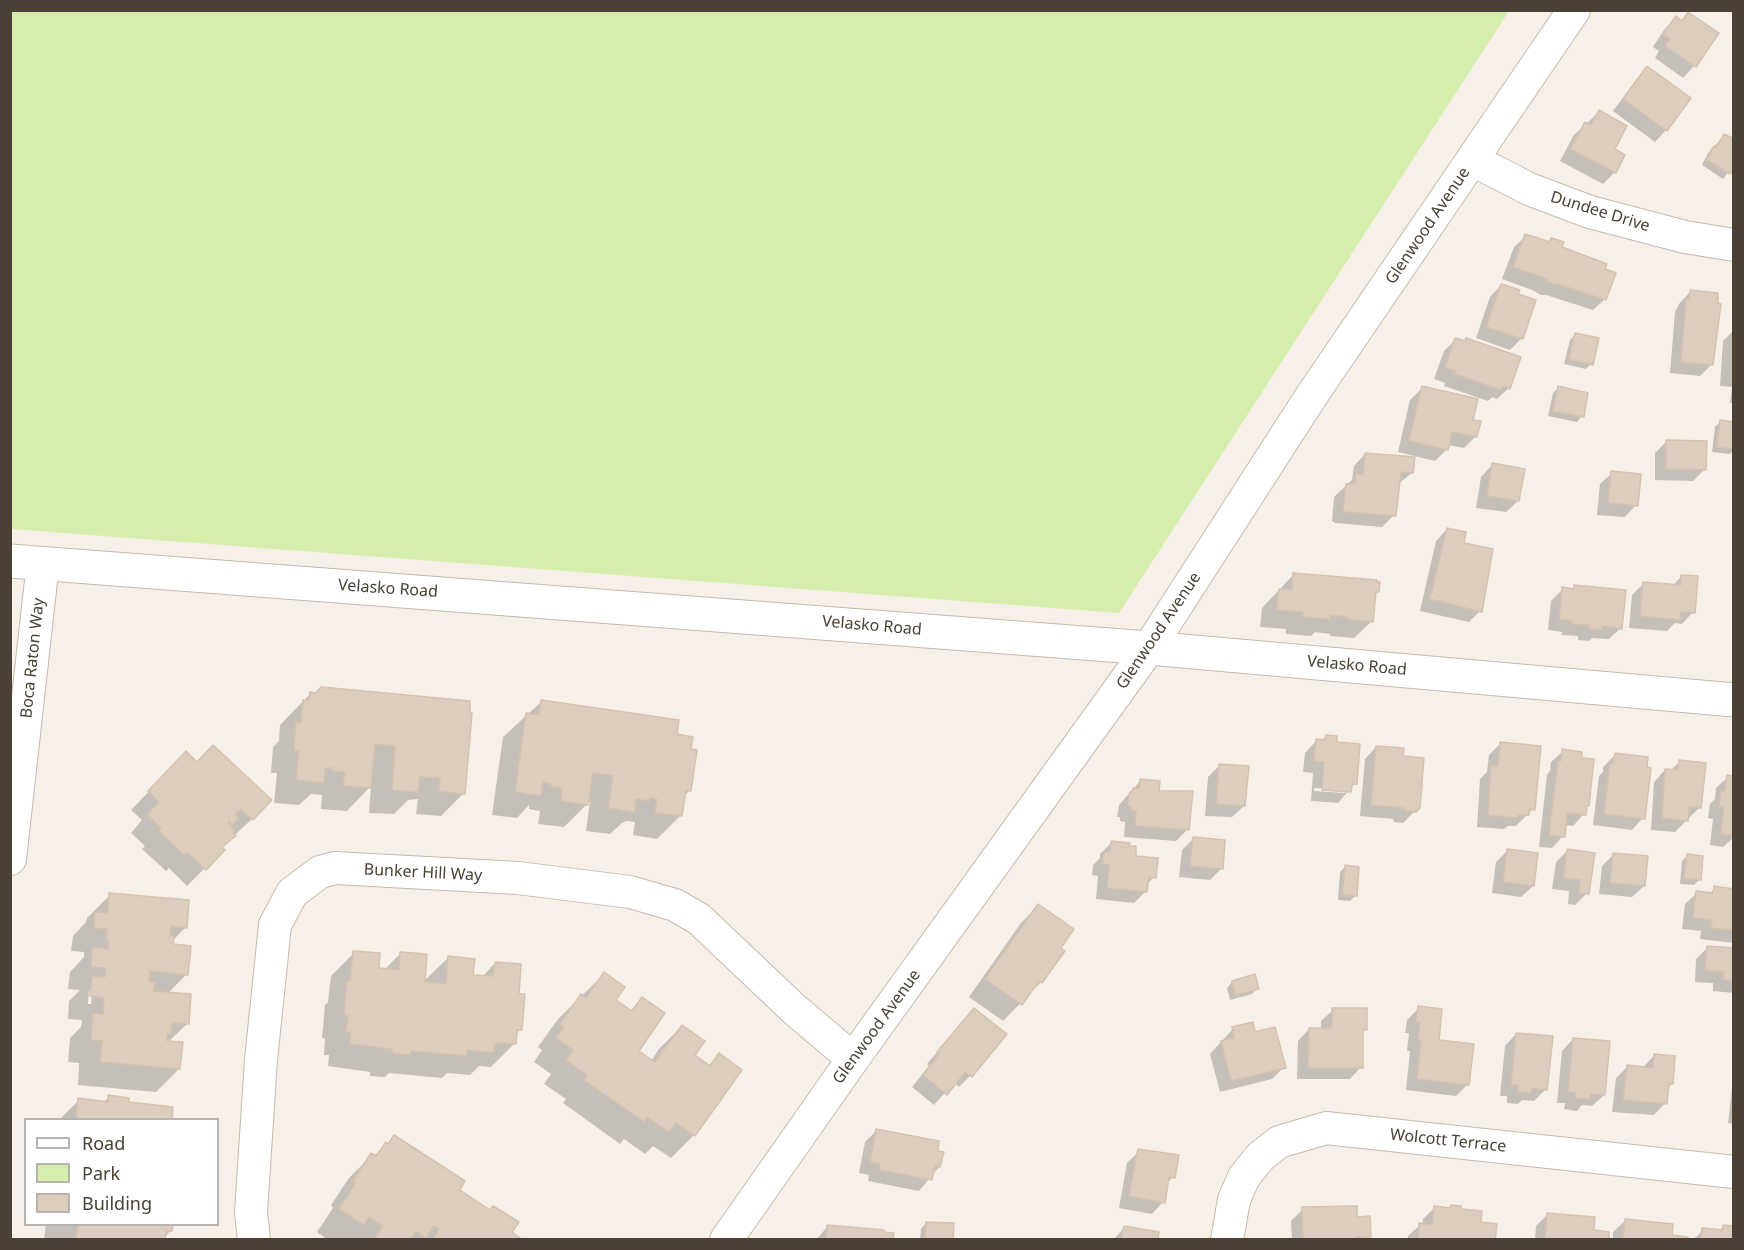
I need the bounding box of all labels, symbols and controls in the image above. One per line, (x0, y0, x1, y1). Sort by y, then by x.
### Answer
street label: Glenwood Avenue (1382, 164, 1474, 288)
street label: Dundee Drive (1548, 188, 1652, 236)
street label: Glenwood Avenue (1113, 569, 1205, 693)
street label: Velasko Road (338, 576, 438, 602)
street label: Boca Raton Way (17, 597, 49, 719)
street label: Velasko Road (821, 612, 923, 640)
street label: Velasko Road (1306, 652, 1408, 680)
street label: Bunker Hill Way (363, 860, 483, 886)
street label: Glenwood Avenue (829, 966, 925, 1088)
legend (24, 1118, 219, 1226)
street label: Wolcott Terrace (1389, 1125, 1507, 1157)
text: Road (82, 1131, 125, 1155)
text: Park (82, 1161, 120, 1185)
text: Building (82, 1191, 152, 1215)

